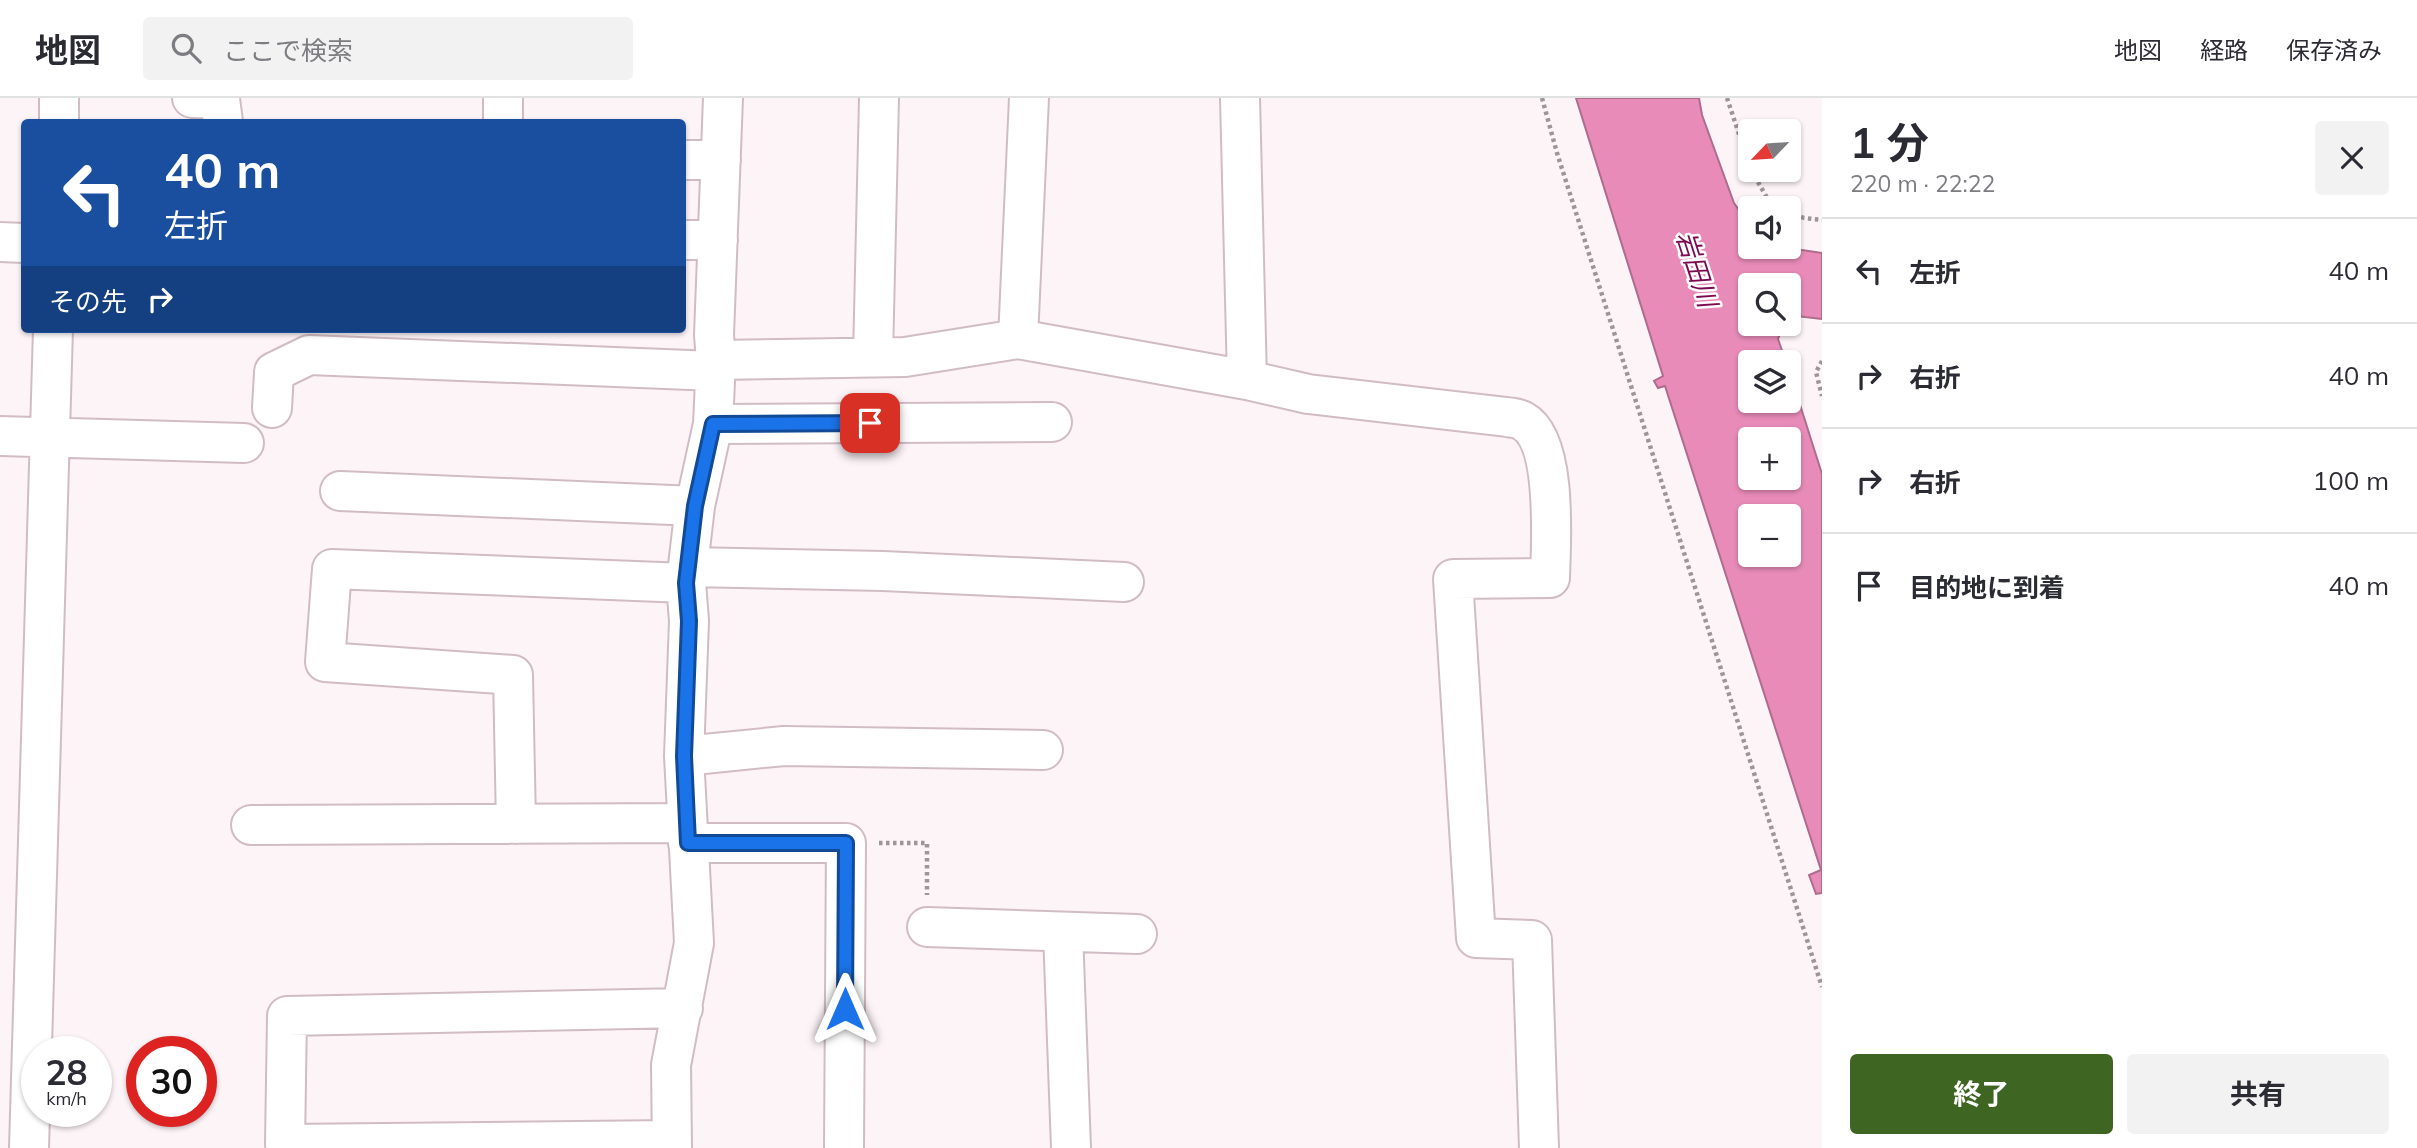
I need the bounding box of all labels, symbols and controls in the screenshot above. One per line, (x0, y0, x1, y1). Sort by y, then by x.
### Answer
search box (143, 17, 633, 80)
text: 地図 (35, 29, 101, 70)
icon: search (167, 29, 205, 67)
text: ここで検索 (223, 34, 353, 67)
text: 地図 (2114, 35, 2162, 65)
text: 経路 (2200, 35, 2248, 65)
text: 保存済み (2286, 35, 2382, 65)
text: 1 分 (1850, 116, 1929, 169)
north arrow (1738, 119, 1801, 182)
map controls (1738, 119, 1801, 567)
button: close (2315, 121, 2389, 195)
text: 40 m (164, 139, 280, 200)
icon: left (49, 147, 140, 238)
text: 220 m · 22:22 (1850, 169, 1995, 198)
button: sound (1738, 196, 1801, 259)
text: 左折 (164, 205, 228, 245)
water label: 岩田川 (1669, 227, 1726, 314)
icon: left (1850, 252, 1888, 290)
text: 40 m (2328, 254, 2389, 287)
text: 左折 (1909, 256, 1961, 289)
button: search (1738, 273, 1801, 336)
icon: right (141, 280, 179, 318)
text: その先 (49, 285, 127, 318)
button: layers (1738, 350, 1801, 413)
icon: right (1850, 357, 1888, 395)
text: 40 m (2328, 359, 2389, 392)
text: 右折 (1909, 361, 1961, 394)
pin (840, 393, 900, 453)
icon: arrive (851, 404, 889, 442)
button: + (1738, 427, 1801, 490)
icon: right (1850, 462, 1888, 500)
text: 100 m (2313, 464, 2389, 497)
text: 右折 (1909, 466, 1961, 499)
button: − (1738, 504, 1801, 567)
icon: arrive (1850, 567, 1888, 605)
text: 40 m (2328, 569, 2389, 602)
text: 目的地に到着 (1909, 571, 2065, 604)
position arrow (808, 972, 882, 1046)
speed limit sign: 30 (126, 1036, 217, 1127)
text: 28 (45, 1050, 88, 1094)
button: 終了 (1850, 1054, 2113, 1134)
button: 共有 (2127, 1054, 2389, 1134)
text: km/h (46, 1087, 87, 1110)

